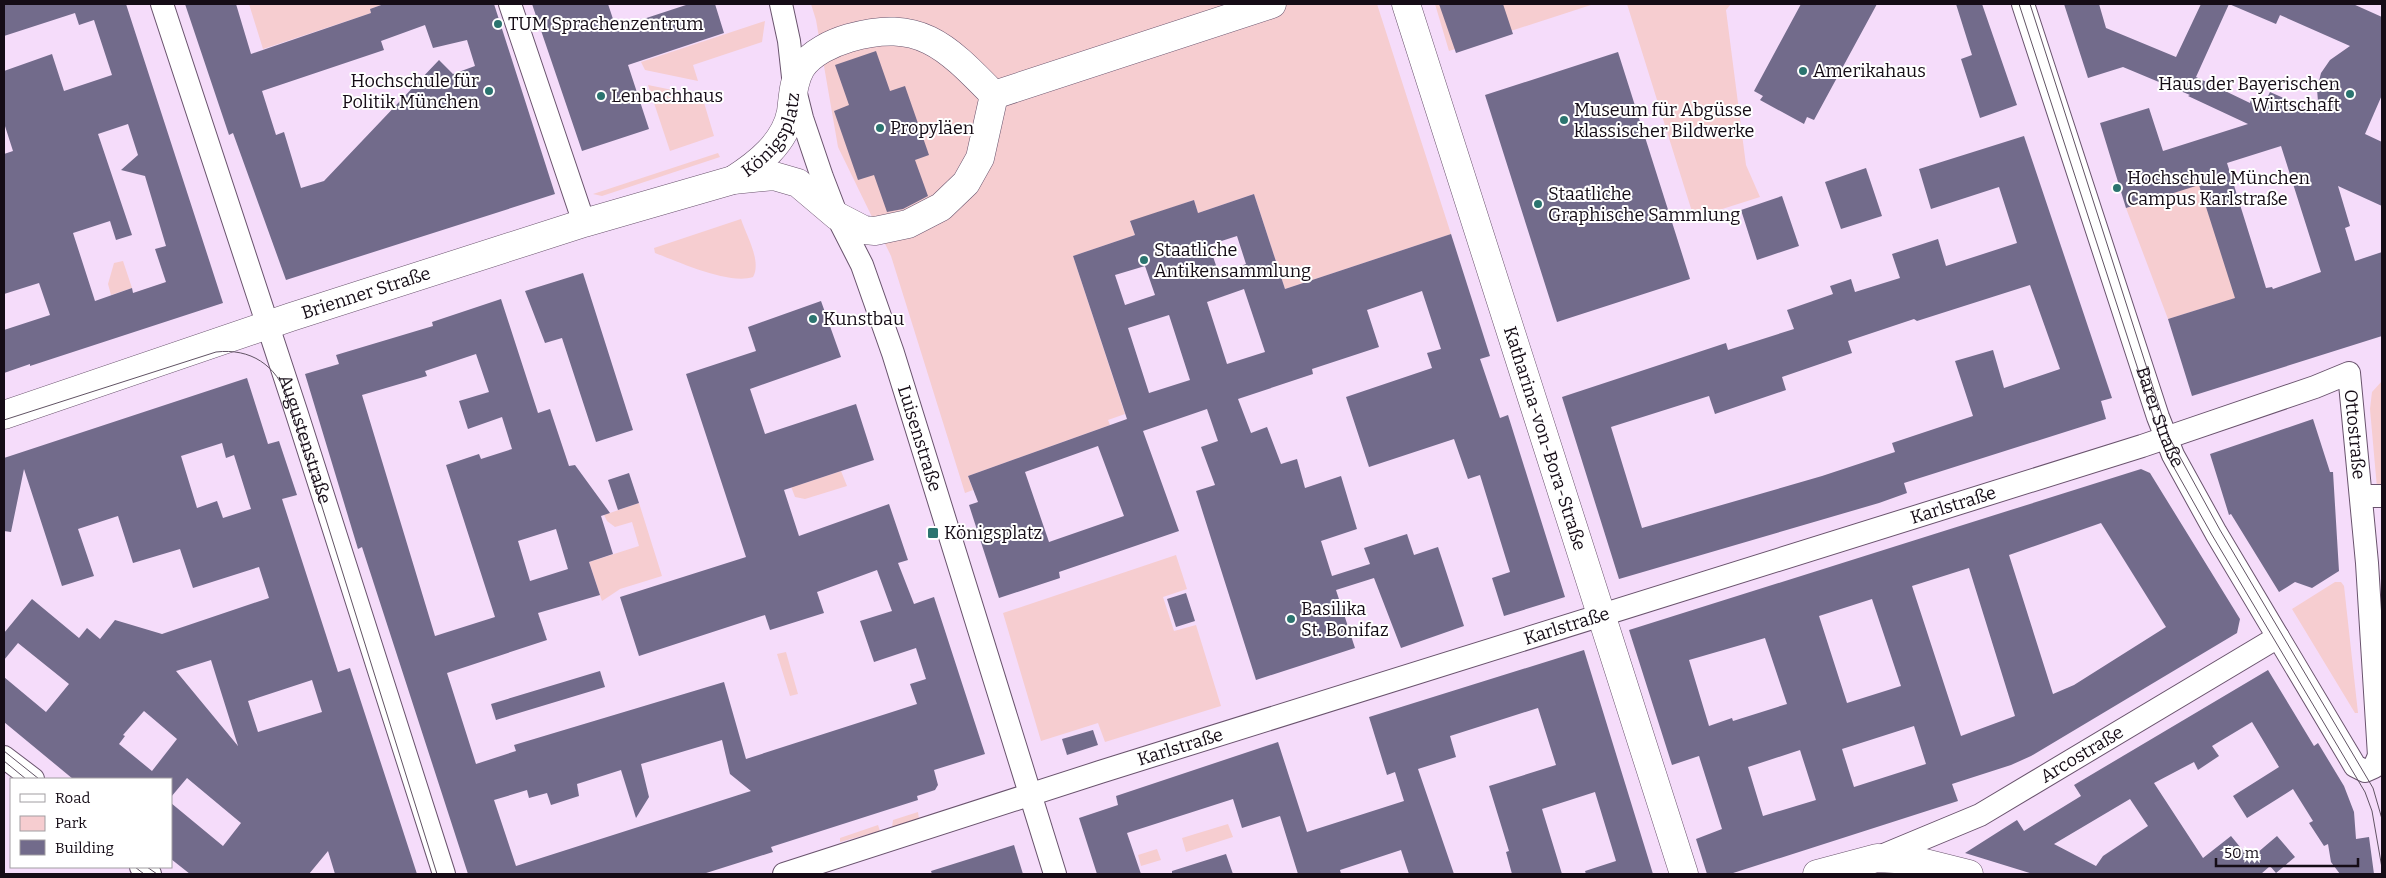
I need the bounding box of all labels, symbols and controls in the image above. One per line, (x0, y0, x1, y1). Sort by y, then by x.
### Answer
place label: TUM Sprachenzentrum (508, 13, 703, 35)
marker: TUM Sprachenzentrum (492, 18, 504, 30)
place label: Amerikahaus (1813, 60, 1926, 82)
marker: Amerikahaus (1797, 65, 1809, 77)
place label: Hochschule für Politik München (342, 70, 480, 113)
place label: Haus der Bayerischen Wirtschaft (2158, 73, 2341, 116)
marker: Hochschule für Politik München (483, 85, 495, 97)
place label: Lenbachhaus (611, 85, 723, 107)
marker: Haus der Bayerischen Wirtschaft (2344, 88, 2356, 100)
marker: Lenbachhaus (595, 90, 607, 102)
street label: Königsplatz (737, 91, 804, 182)
place label: Museum für Abgüsse klassischer Bildwerke (1574, 99, 1754, 142)
marker: Museum für Abgüsse klassischer Bildwerke (1558, 114, 1570, 126)
place label: Propyläen (890, 117, 975, 139)
marker: Propyläen (874, 122, 886, 134)
place label: Hochschule München Campus Karlstraße (2127, 167, 2311, 210)
marker: Hochschule München Campus Karlstraße (2111, 182, 2123, 194)
place label: Staatliche Graphische Sammlung (1548, 183, 1740, 226)
marker: Staatliche Graphische Sammlung (1532, 198, 1544, 210)
place label: Staatliche Antikensammlung (1154, 239, 1311, 282)
marker: Staatliche Antikensammlung (1138, 254, 1150, 266)
street label: Brienner Straße (299, 262, 433, 324)
place label: Kunstbau (823, 308, 904, 330)
marker: Kunstbau (807, 313, 819, 325)
street label: Katharina-von-Bora-Straße (1499, 324, 1591, 553)
street label: Barer Straße (2131, 364, 2189, 471)
street label: Augustenstraße (274, 372, 336, 507)
street label: Luisenstraße (893, 383, 946, 494)
street label: Ottostraße (2340, 388, 2370, 480)
street label: Karlstraße (1908, 481, 1999, 529)
place label: Königsplatz (944, 522, 1042, 544)
marker: Königsplatz (926, 526, 940, 540)
place label: Basilika St. Bonifaz (1301, 598, 1389, 641)
street label: Karlstraße (1521, 602, 1612, 650)
marker: Basilika St. Bonifaz (1285, 613, 1297, 625)
street label: Arcostraße (2036, 721, 2127, 787)
street label: Karlstraße (1135, 723, 1226, 771)
legend (10, 778, 172, 868)
text: Road (55, 789, 90, 807)
text: Park (55, 814, 87, 832)
scale bar (2216, 836, 2358, 868)
text: Building (55, 839, 114, 857)
text: 50 m (2224, 844, 2260, 862)

